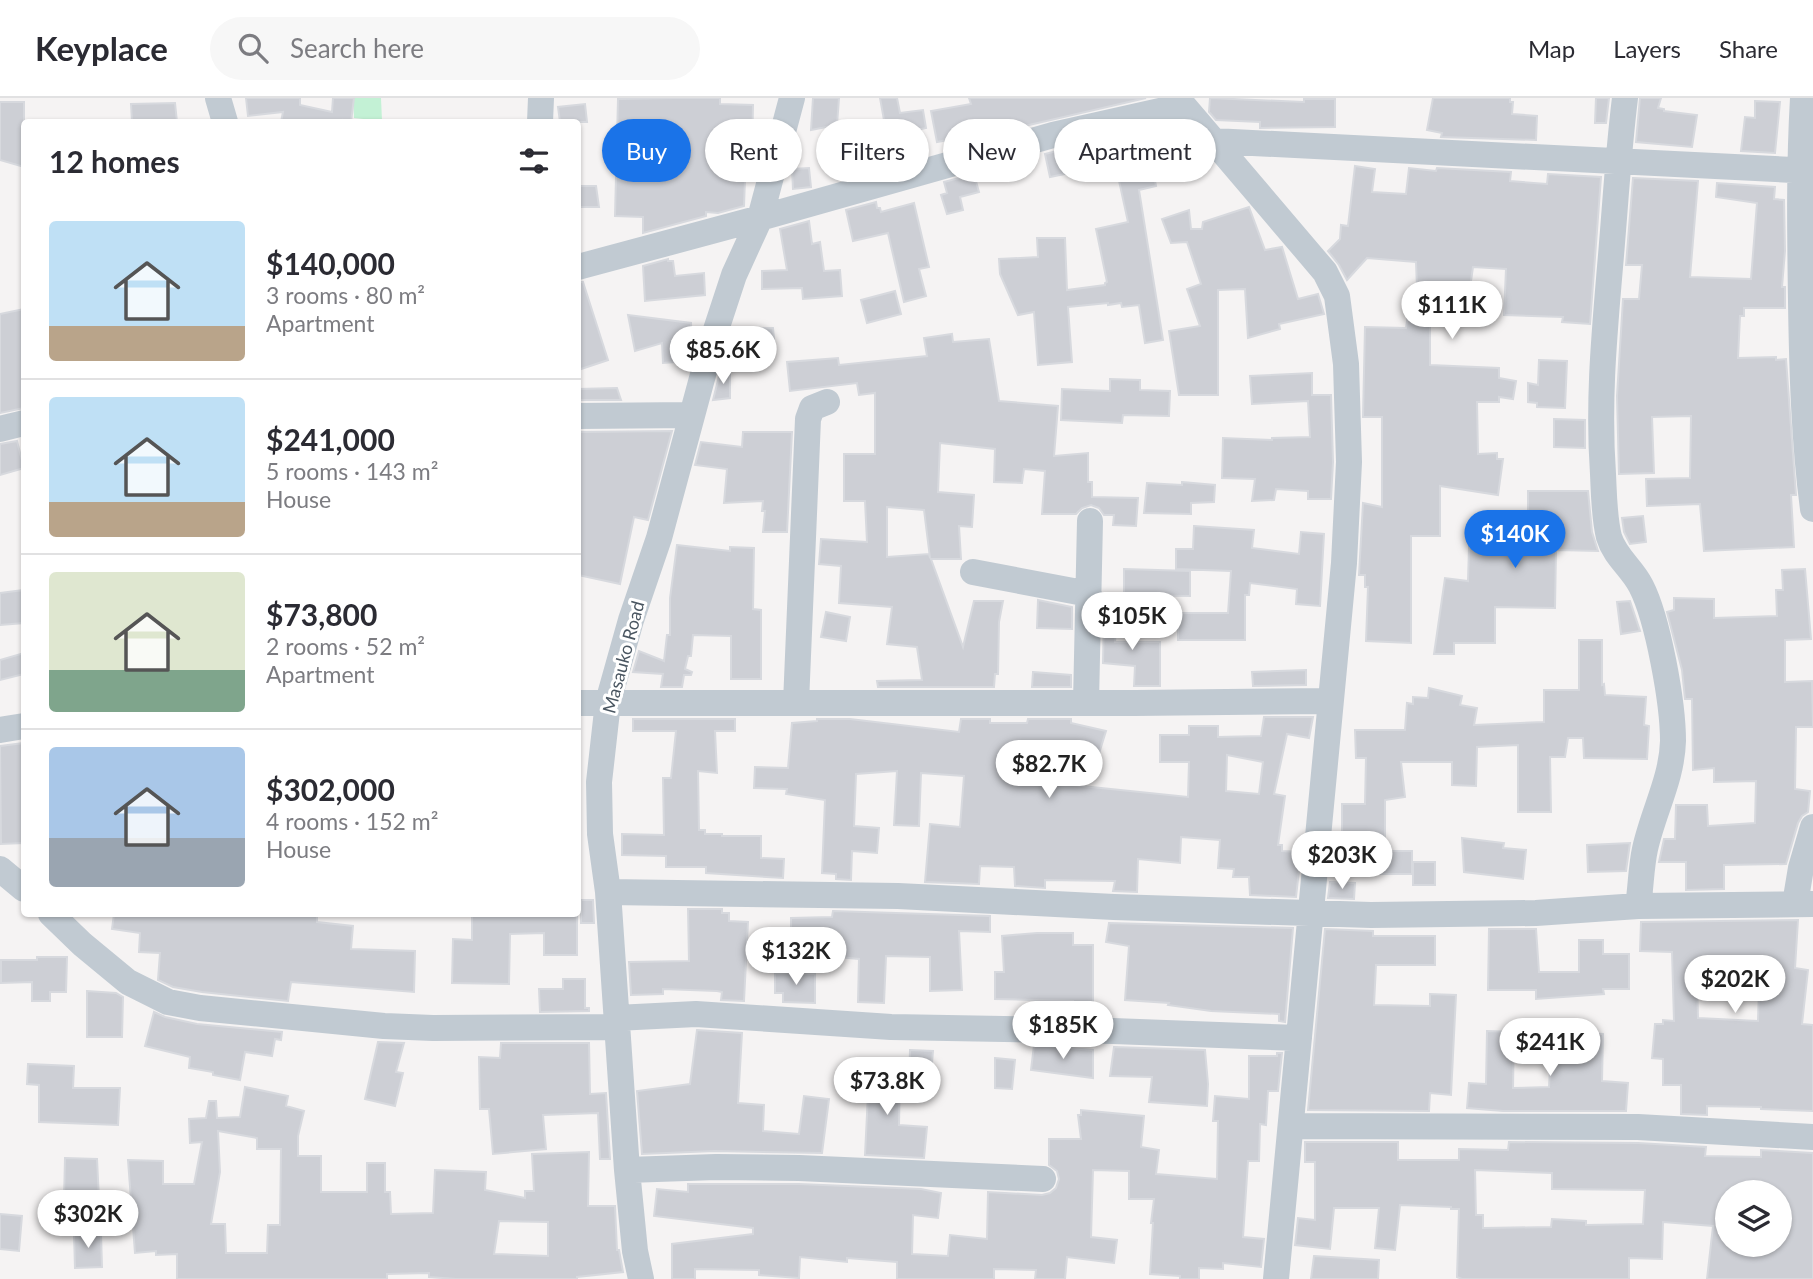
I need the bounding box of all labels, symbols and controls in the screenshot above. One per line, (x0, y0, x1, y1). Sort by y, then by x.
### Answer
search box (210, 17, 700, 80)
text: Keyplace (35, 28, 168, 68)
icon: search (234, 29, 272, 67)
text: Search here (290, 32, 424, 64)
text: Map (1528, 34, 1575, 63)
text: Layers (1613, 34, 1681, 63)
text: Share (1719, 34, 1778, 63)
chip: Buy (602, 119, 691, 182)
chip: Rent (705, 119, 802, 182)
chip: Filters (816, 119, 929, 182)
chip: New (943, 119, 1040, 182)
chip: Apartment (1054, 119, 1216, 182)
icon: filters (515, 142, 553, 180)
text: 12 homes (49, 143, 180, 179)
text: $140,000 (266, 245, 395, 281)
icon: home (105, 249, 189, 333)
text: 3 rooms · 80 m² (266, 281, 425, 309)
pin: $111K (1403, 282, 1501, 341)
text: $111K (1417, 290, 1487, 318)
text: Apartment (266, 309, 374, 337)
pin: $85.6K (666, 327, 780, 386)
text: $85.6K (686, 335, 760, 363)
text: $241,000 (266, 421, 395, 457)
icon: home (105, 425, 189, 509)
text: 5 rooms · 143 m² (266, 457, 438, 485)
text: House (266, 485, 331, 513)
pin: $140K (1466, 510, 1564, 570)
text: $140K (1480, 519, 1550, 547)
pin: $105K (1083, 592, 1181, 652)
text: $73,800 (266, 596, 377, 632)
street label: Masauko Road (597, 598, 649, 716)
icon: home (105, 600, 189, 684)
text: $105K (1097, 601, 1167, 629)
text: 2 rooms · 52 m² (266, 632, 425, 660)
text: Apartment (266, 660, 374, 688)
pin: $82.7K (992, 740, 1106, 800)
text: $82.7K (1012, 749, 1086, 777)
text: $302,000 (266, 771, 395, 807)
icon: home (105, 775, 189, 859)
text: 4 rooms · 152 m² (266, 807, 438, 835)
pin: $203K (1293, 832, 1391, 891)
text: House (266, 835, 331, 863)
text: $203K (1307, 840, 1377, 868)
pin: $132K (747, 928, 845, 987)
text: $132K (761, 936, 831, 964)
pin: $202K (1686, 956, 1784, 1015)
text: $202K (1700, 964, 1770, 992)
pin: $185K (1014, 1002, 1112, 1061)
text: $185K (1028, 1010, 1098, 1038)
pin: $241K (1501, 1018, 1599, 1078)
text: $241K (1515, 1027, 1585, 1055)
pin: $73.8K (830, 1058, 944, 1117)
text: $73.8K (850, 1066, 924, 1094)
map controls (1715, 1180, 1792, 1257)
button: layers (1715, 1180, 1792, 1257)
pin: $302K (39, 1190, 137, 1250)
text: $302K (53, 1199, 123, 1227)

